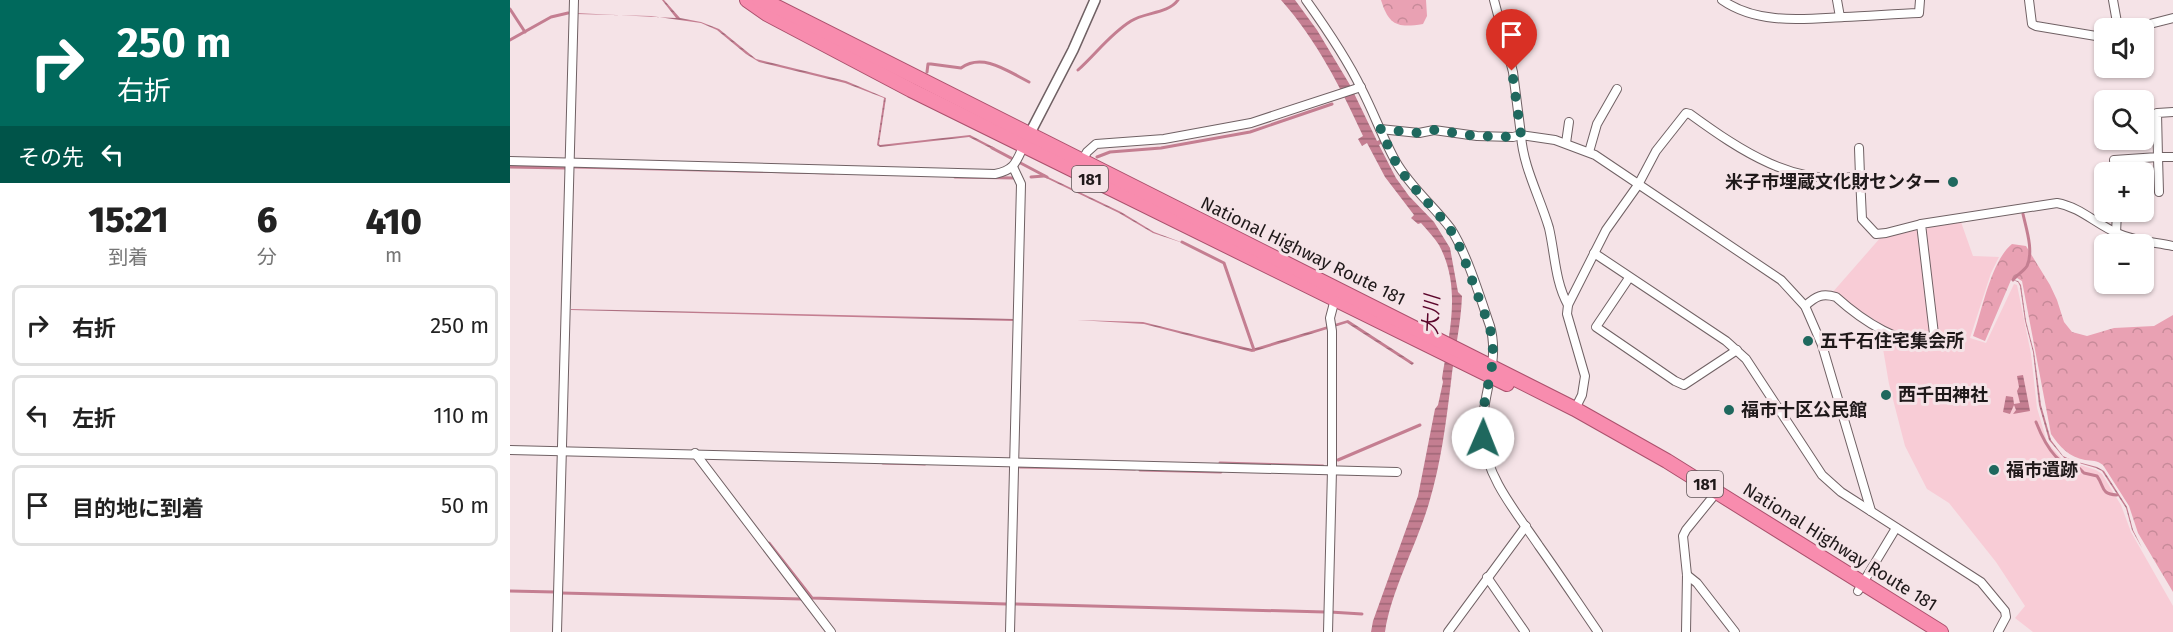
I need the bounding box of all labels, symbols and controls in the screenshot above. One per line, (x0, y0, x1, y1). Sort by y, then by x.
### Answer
pin (1486, 9, 1537, 71)
text: 250 m (117, 18, 231, 68)
icon: arrive (1495, 18, 1528, 51)
map controls (2094, 18, 2154, 294)
button: sound (2094, 18, 2154, 78)
icon: right (18, 24, 96, 102)
text: 右折 (117, 75, 171, 107)
button: search (2094, 90, 2154, 150)
icon: left (96, 138, 129, 171)
text: その先 (18, 144, 84, 171)
button: + (2094, 162, 2154, 222)
road number: 181 (1072, 166, 1108, 192)
place label: 米子市埋蔵文化財センター (1725, 171, 1941, 193)
marker: 米子市埋蔵文化財センター (1946, 175, 1960, 189)
street label: National Highway Route 181 (1197, 192, 1409, 310)
text: 15:21 (88, 198, 169, 242)
text: 6 (257, 198, 277, 242)
text: 410 (365, 200, 422, 244)
button: − (2094, 234, 2154, 294)
text: m (385, 243, 402, 267)
text: 到着 (108, 245, 148, 269)
text: 分 (257, 245, 277, 269)
water label: 大川 (1418, 292, 1444, 336)
icon: right (21, 309, 54, 342)
text: 250 m (430, 312, 489, 339)
text: 右折 (72, 315, 116, 342)
place label: 五千石住宅集会所 (1820, 330, 1964, 352)
marker: 五千石住宅集会所 (1801, 334, 1815, 348)
place label: 西千田神社 (1898, 384, 1988, 406)
marker: 西千田神社 (1879, 388, 1893, 402)
icon: left (21, 399, 54, 432)
place label: 福市十区公民館 (1741, 399, 1867, 421)
text: 110 m (433, 402, 489, 429)
marker: 福市十区公民館 (1722, 403, 1736, 417)
text: 左折 (72, 405, 116, 432)
position arrow (1451, 406, 1515, 470)
place label: 福市遺跡 (2006, 459, 2078, 481)
marker: 福市遺跡 (1987, 463, 2001, 477)
road number: 181 (1687, 471, 1723, 497)
street label: National Highway Route 181 (1739, 478, 1941, 616)
icon: arrive (21, 489, 54, 522)
text: 50 m (441, 492, 489, 519)
text: 目的地に到着 (72, 495, 204, 522)

